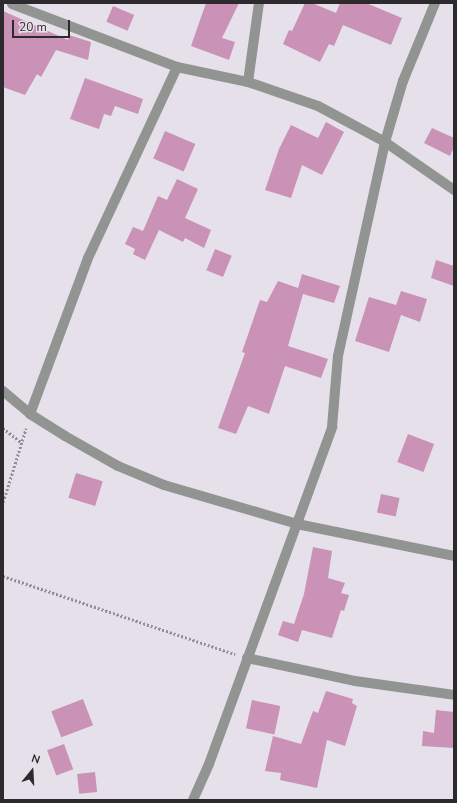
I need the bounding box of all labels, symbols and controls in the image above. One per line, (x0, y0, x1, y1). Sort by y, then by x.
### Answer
scale bar (14, 12, 72, 38)
text: 20 m (19, 19, 47, 35)
north arrow (12, 751, 52, 791)
text: N (30, 751, 42, 768)

